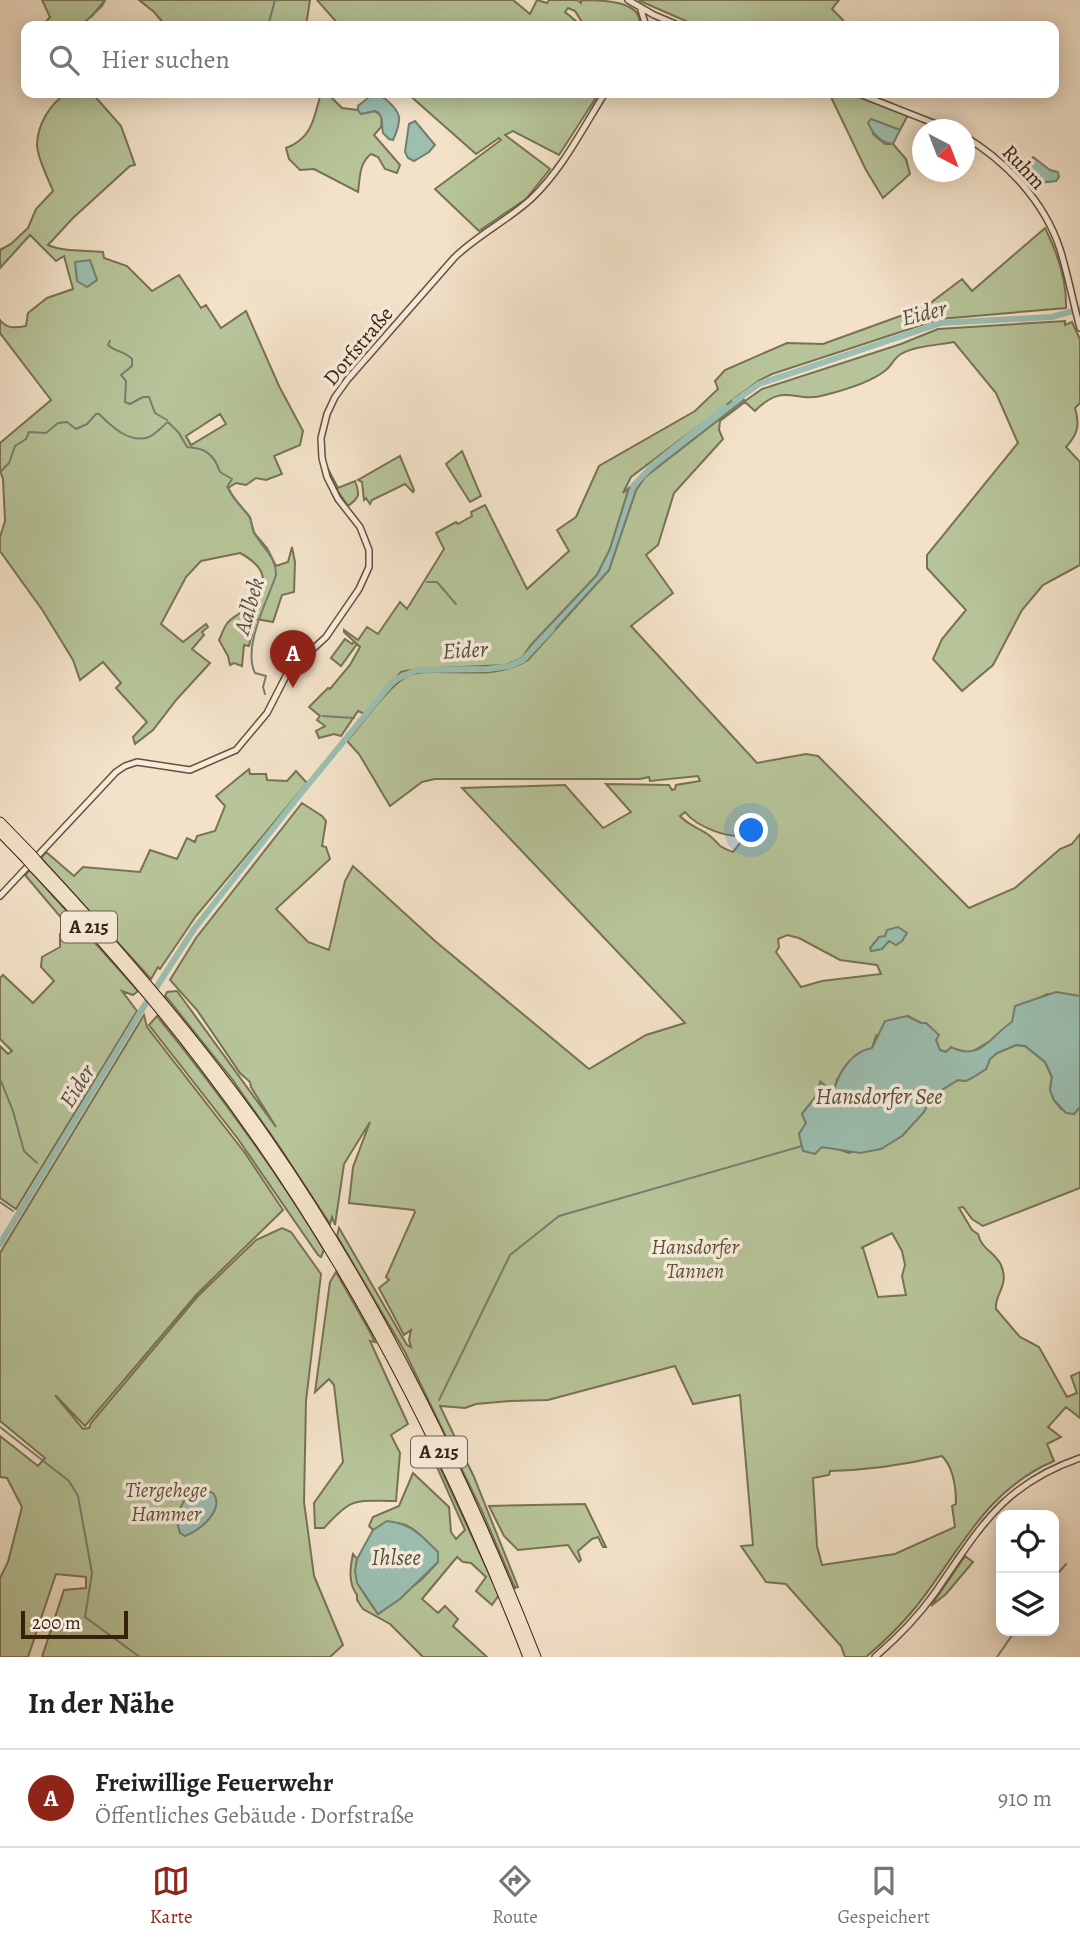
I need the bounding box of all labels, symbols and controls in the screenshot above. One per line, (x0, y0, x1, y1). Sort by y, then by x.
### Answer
search box (21, 21, 1059, 98)
icon: search (45, 41, 83, 79)
text: Hier suchen (101, 42, 230, 77)
north arrow (912, 119, 975, 182)
street label: Ruhm (996, 138, 1052, 196)
water label: Eider (898, 292, 951, 334)
street label: Dorfstraße (317, 301, 399, 391)
water label: Aalbek (226, 574, 272, 639)
pin: A (270, 630, 316, 688)
water label: Eider (442, 633, 489, 667)
your location (734, 813, 768, 847)
road number: A 215 (61, 911, 117, 942)
water label: Eider (52, 1058, 103, 1113)
water label: Hansdorfer See (815, 1081, 943, 1112)
park label: Hansdorfer Tannen (651, 1233, 739, 1285)
road number: A 215 (411, 1436, 467, 1468)
park label: Tiergehege Hammer (125, 1476, 207, 1528)
map controls (996, 1510, 1059, 1636)
button: locate (996, 1510, 1059, 1573)
water label: Ihlsee (371, 1542, 421, 1573)
button: layers (996, 1573, 1059, 1636)
scale bar (21, 1608, 128, 1640)
text: 200 m (32, 1610, 81, 1636)
text: In der Nähe (28, 1683, 174, 1723)
text: Freiwillige Feuerwehr (95, 1765, 333, 1800)
text: A (44, 1783, 58, 1814)
text: 910 m (998, 1783, 1052, 1814)
text: Öffentliches Gebäude · Dorfstraße (95, 1800, 414, 1831)
tab: Karte (150, 1862, 193, 1930)
tab: Route (492, 1862, 538, 1930)
tab: Gespeichert (838, 1862, 930, 1930)

